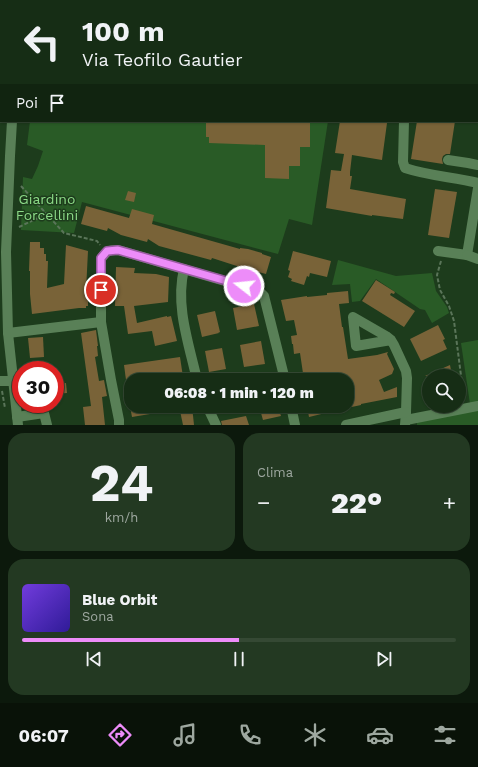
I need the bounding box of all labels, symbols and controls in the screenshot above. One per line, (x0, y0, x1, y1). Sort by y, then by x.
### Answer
text: 100 m (82, 15, 165, 48)
icon: left (16, 16, 68, 68)
text: Via Teofilo Gautier (82, 49, 243, 70)
icon: arrive (46, 92, 68, 114)
text: Poi (16, 94, 38, 112)
park label: Giardino Forcellini (16, 191, 78, 223)
position arrow (223, 265, 265, 307)
pin (84, 273, 118, 307)
icon: arrive (90, 279, 112, 301)
speed limit sign: 30 (12, 361, 64, 413)
map controls (422, 369, 466, 413)
button: search (422, 369, 466, 413)
text: 06:08 · 1 min · 120 m (164, 384, 314, 402)
text: 24 (90, 453, 153, 514)
text: Clima (257, 465, 293, 480)
text: 22° (331, 485, 382, 520)
text: − (257, 490, 270, 515)
text: + (443, 490, 456, 515)
text: km/h (105, 510, 138, 525)
text: Blue Orbit (82, 591, 157, 609)
text: Sona (82, 609, 114, 624)
icon: previous (83, 648, 105, 670)
icon: pause (228, 648, 250, 670)
icon: next (373, 648, 395, 670)
icon: directions (106, 721, 134, 749)
icon: music (171, 721, 199, 749)
icon: phone (236, 721, 264, 749)
icon: climate (301, 721, 329, 749)
icon: car (366, 721, 394, 749)
icon: filters (431, 721, 459, 749)
text: 06:07 (19, 725, 69, 746)

